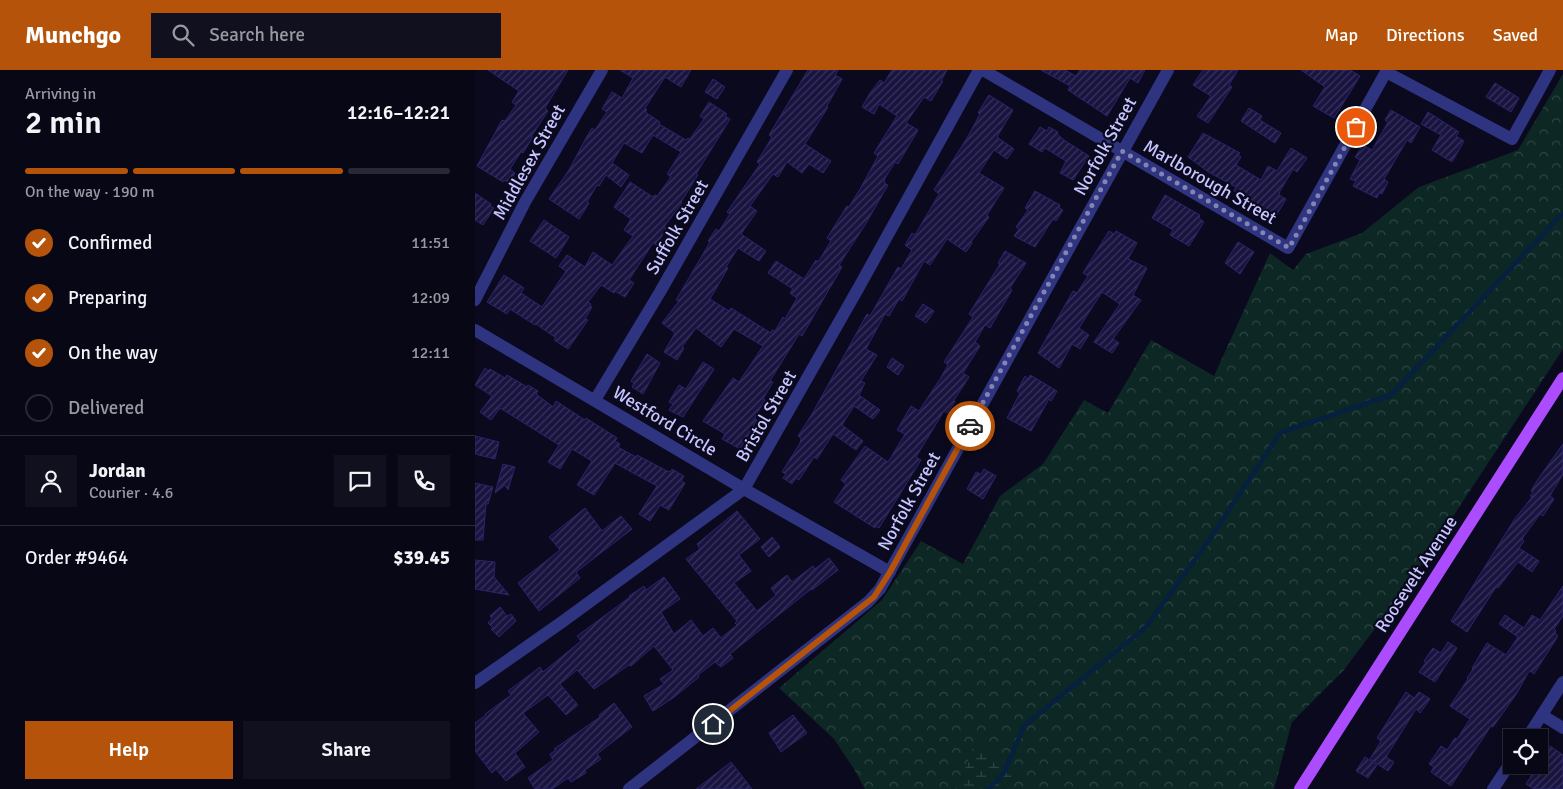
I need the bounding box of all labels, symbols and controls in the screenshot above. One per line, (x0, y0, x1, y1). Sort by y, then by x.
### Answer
search box (151, 13, 501, 58)
text: Munchgo (25, 20, 121, 50)
icon: search (169, 21, 197, 49)
text: Search here (209, 23, 305, 47)
text: Map (1325, 24, 1358, 46)
text: Directions (1386, 24, 1465, 46)
text: Saved (1493, 24, 1538, 46)
text: Arriving in (25, 84, 96, 104)
street label: Norfolk Street (1069, 93, 1141, 199)
street label: Middlesex Street (488, 100, 570, 224)
text: 12:16–12:21 (347, 101, 450, 125)
text: 2 min (25, 103, 102, 142)
pin (1335, 106, 1377, 148)
icon: bag (1342, 113, 1370, 141)
street label: Marlborough Street (1140, 135, 1280, 229)
street label: Suffolk Street (641, 176, 713, 278)
text: On the way · 190 m (25, 182, 155, 202)
icon: check (25, 229, 53, 257)
text: Confirmed (68, 231, 152, 255)
text: 11:51 (411, 233, 450, 253)
icon: check (25, 284, 53, 312)
text: Preparing (68, 286, 147, 310)
text: 12:09 (411, 288, 450, 308)
icon: check (25, 339, 53, 367)
text: On the way (68, 341, 158, 365)
text: 12:11 (411, 343, 450, 363)
street label: Bristol Street (731, 366, 801, 466)
street label: Westford Circle (609, 381, 721, 461)
text: Delivered (68, 396, 144, 420)
courier (945, 401, 995, 451)
icon: car (956, 412, 984, 440)
street label: Norfolk Street (873, 448, 945, 554)
button: person (25, 455, 77, 507)
button: chat (334, 455, 386, 507)
button: phone (398, 455, 450, 507)
text: Jordan (89, 459, 146, 483)
text: Courier · 4.6 (89, 483, 173, 503)
street label: Roosevelt Avenue (1370, 512, 1462, 636)
text: Order #9464 (25, 546, 128, 570)
text: $39.45 (393, 546, 450, 570)
pin (692, 703, 734, 745)
icon: home (699, 710, 727, 738)
button: Help (25, 721, 233, 779)
button: Share (243, 721, 450, 779)
map controls (1503, 729, 1548, 774)
button: locate (1503, 729, 1548, 774)

